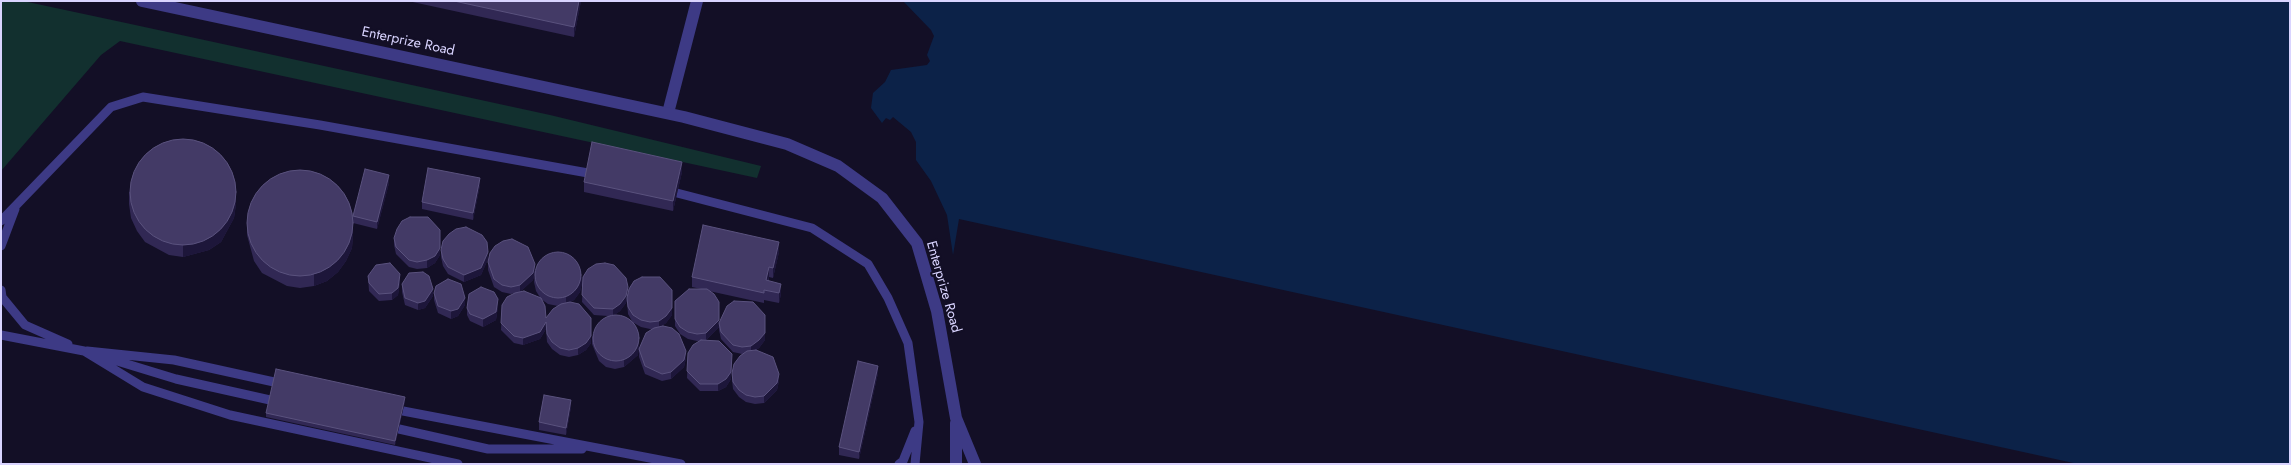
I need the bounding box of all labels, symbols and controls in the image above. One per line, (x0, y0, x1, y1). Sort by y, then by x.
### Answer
street label: Enterprize Road (360, 24, 456, 60)
street label: Enterprize Road (922, 239, 964, 335)

